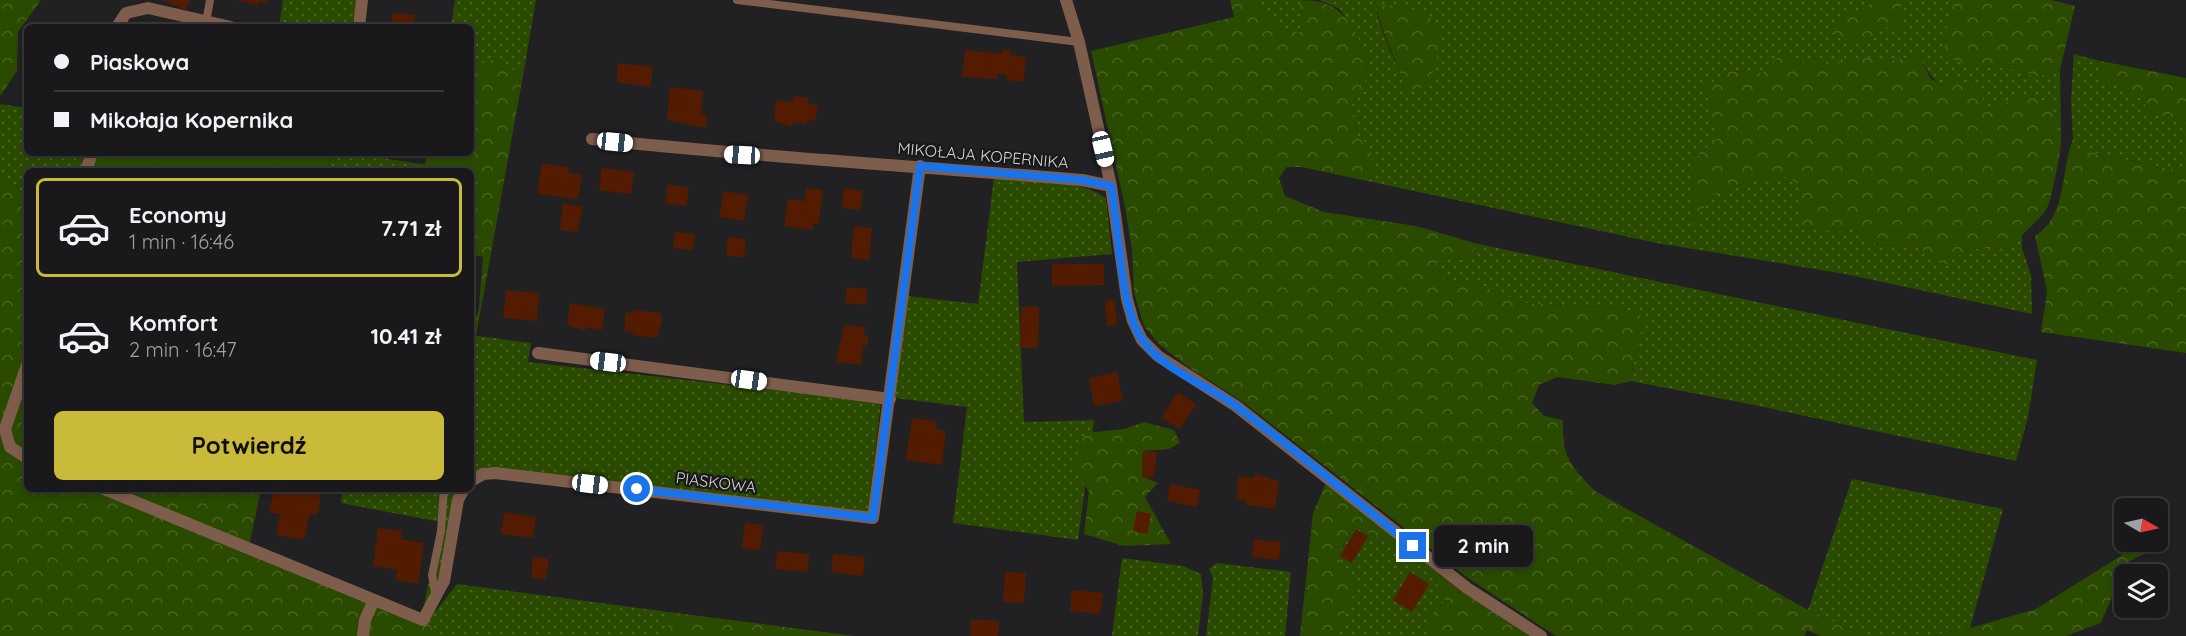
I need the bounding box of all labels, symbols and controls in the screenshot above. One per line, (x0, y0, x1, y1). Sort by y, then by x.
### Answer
text: Piaskowa (90, 48, 189, 76)
text: Mikołaja Kopernika (90, 106, 293, 134)
car (1090, 129, 1116, 169)
car (596, 131, 634, 153)
street label: MIKOŁAJA KOPERNIKA (897, 138, 1069, 172)
car (724, 145, 760, 165)
icon: car (57, 201, 111, 255)
text: Economy (129, 201, 227, 229)
text: 7.71 zł (381, 214, 441, 242)
text: 1 min · 16:46 (129, 229, 234, 254)
icon: car (57, 309, 111, 363)
text: Komfort (129, 309, 218, 337)
text: 10.41 zł (371, 322, 441, 350)
text: 2 min · 16:47 (129, 337, 237, 362)
car (589, 351, 627, 373)
car (730, 369, 768, 391)
button: Potwierdź (54, 411, 444, 480)
street label: PIASKOWA (675, 467, 757, 497)
car (571, 473, 609, 495)
route start (623, 475, 650, 502)
north arrow (2114, 498, 2168, 552)
map controls (2114, 498, 2168, 618)
callout: 2 min (1434, 525, 1533, 567)
route end (1399, 532, 1426, 559)
text: 2 min (1457, 533, 1510, 558)
button: layers (2114, 564, 2168, 618)

